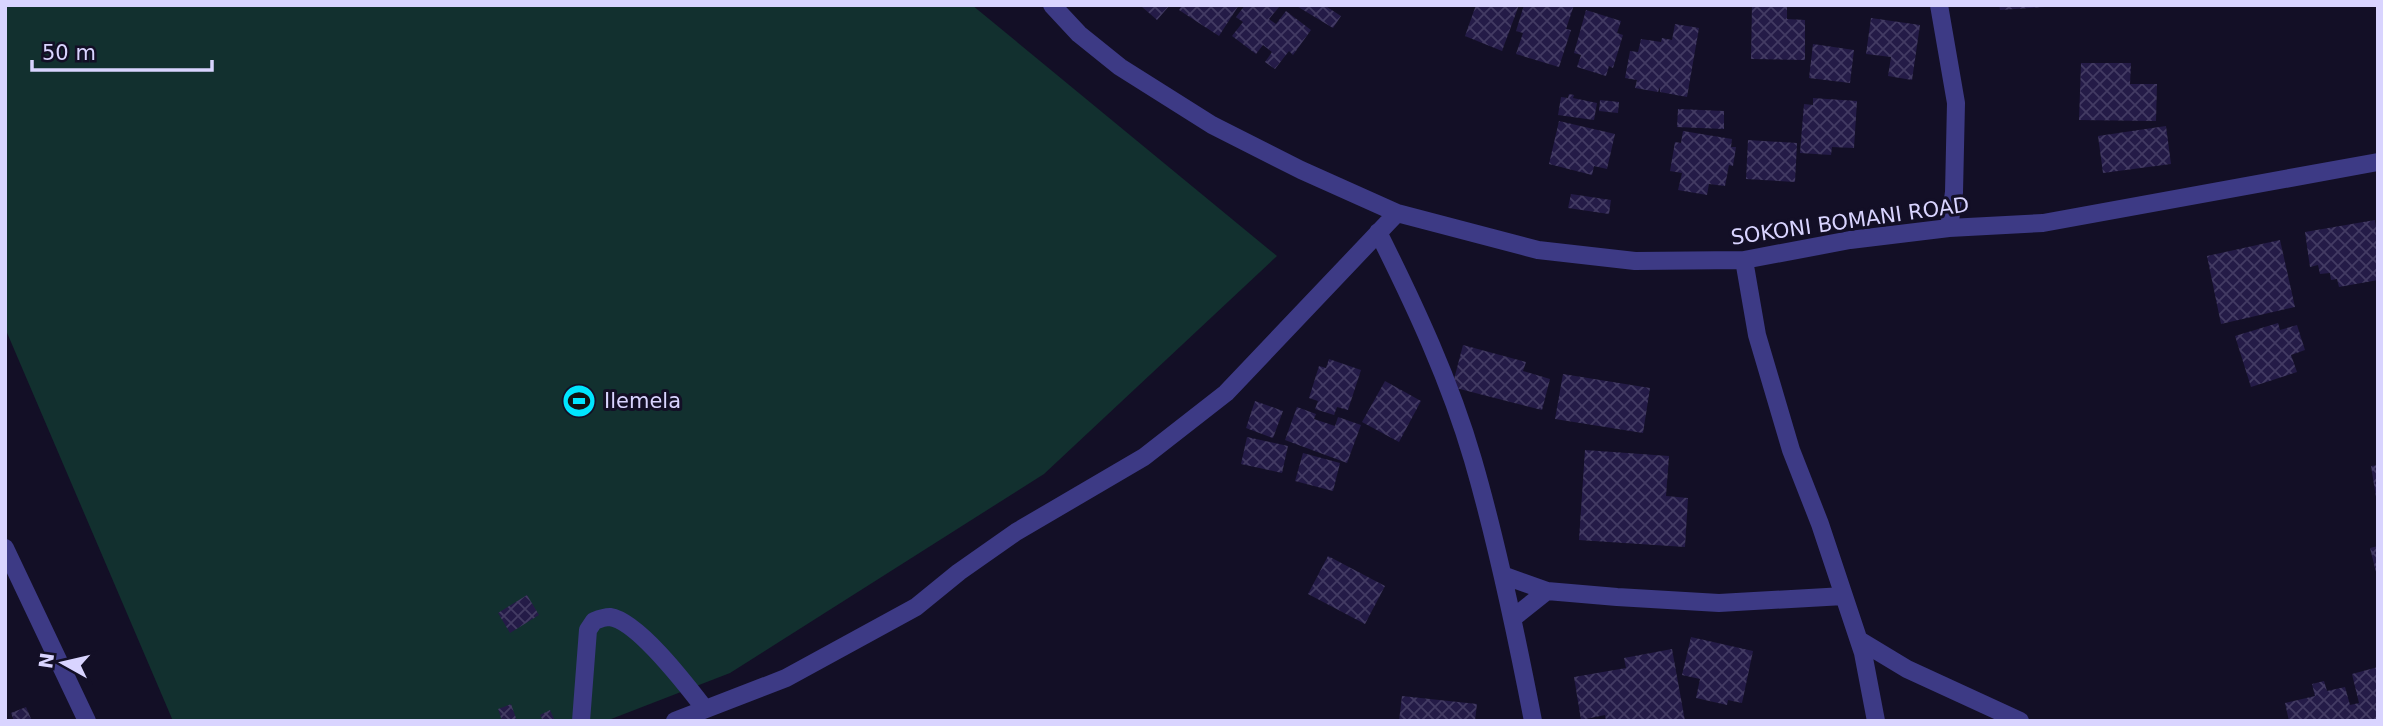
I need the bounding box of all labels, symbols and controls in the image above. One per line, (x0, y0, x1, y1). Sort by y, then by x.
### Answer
scale bar (32, 28, 212, 72)
text: 50 m (42, 41, 96, 65)
street label: SOKONI BOMANI ROAD (1729, 192, 1971, 250)
sports icon: Ilemela (560, 382, 598, 420)
place label: Ilemela (604, 389, 681, 413)
north arrow (28, 628, 98, 698)
text: N (34, 651, 58, 670)

